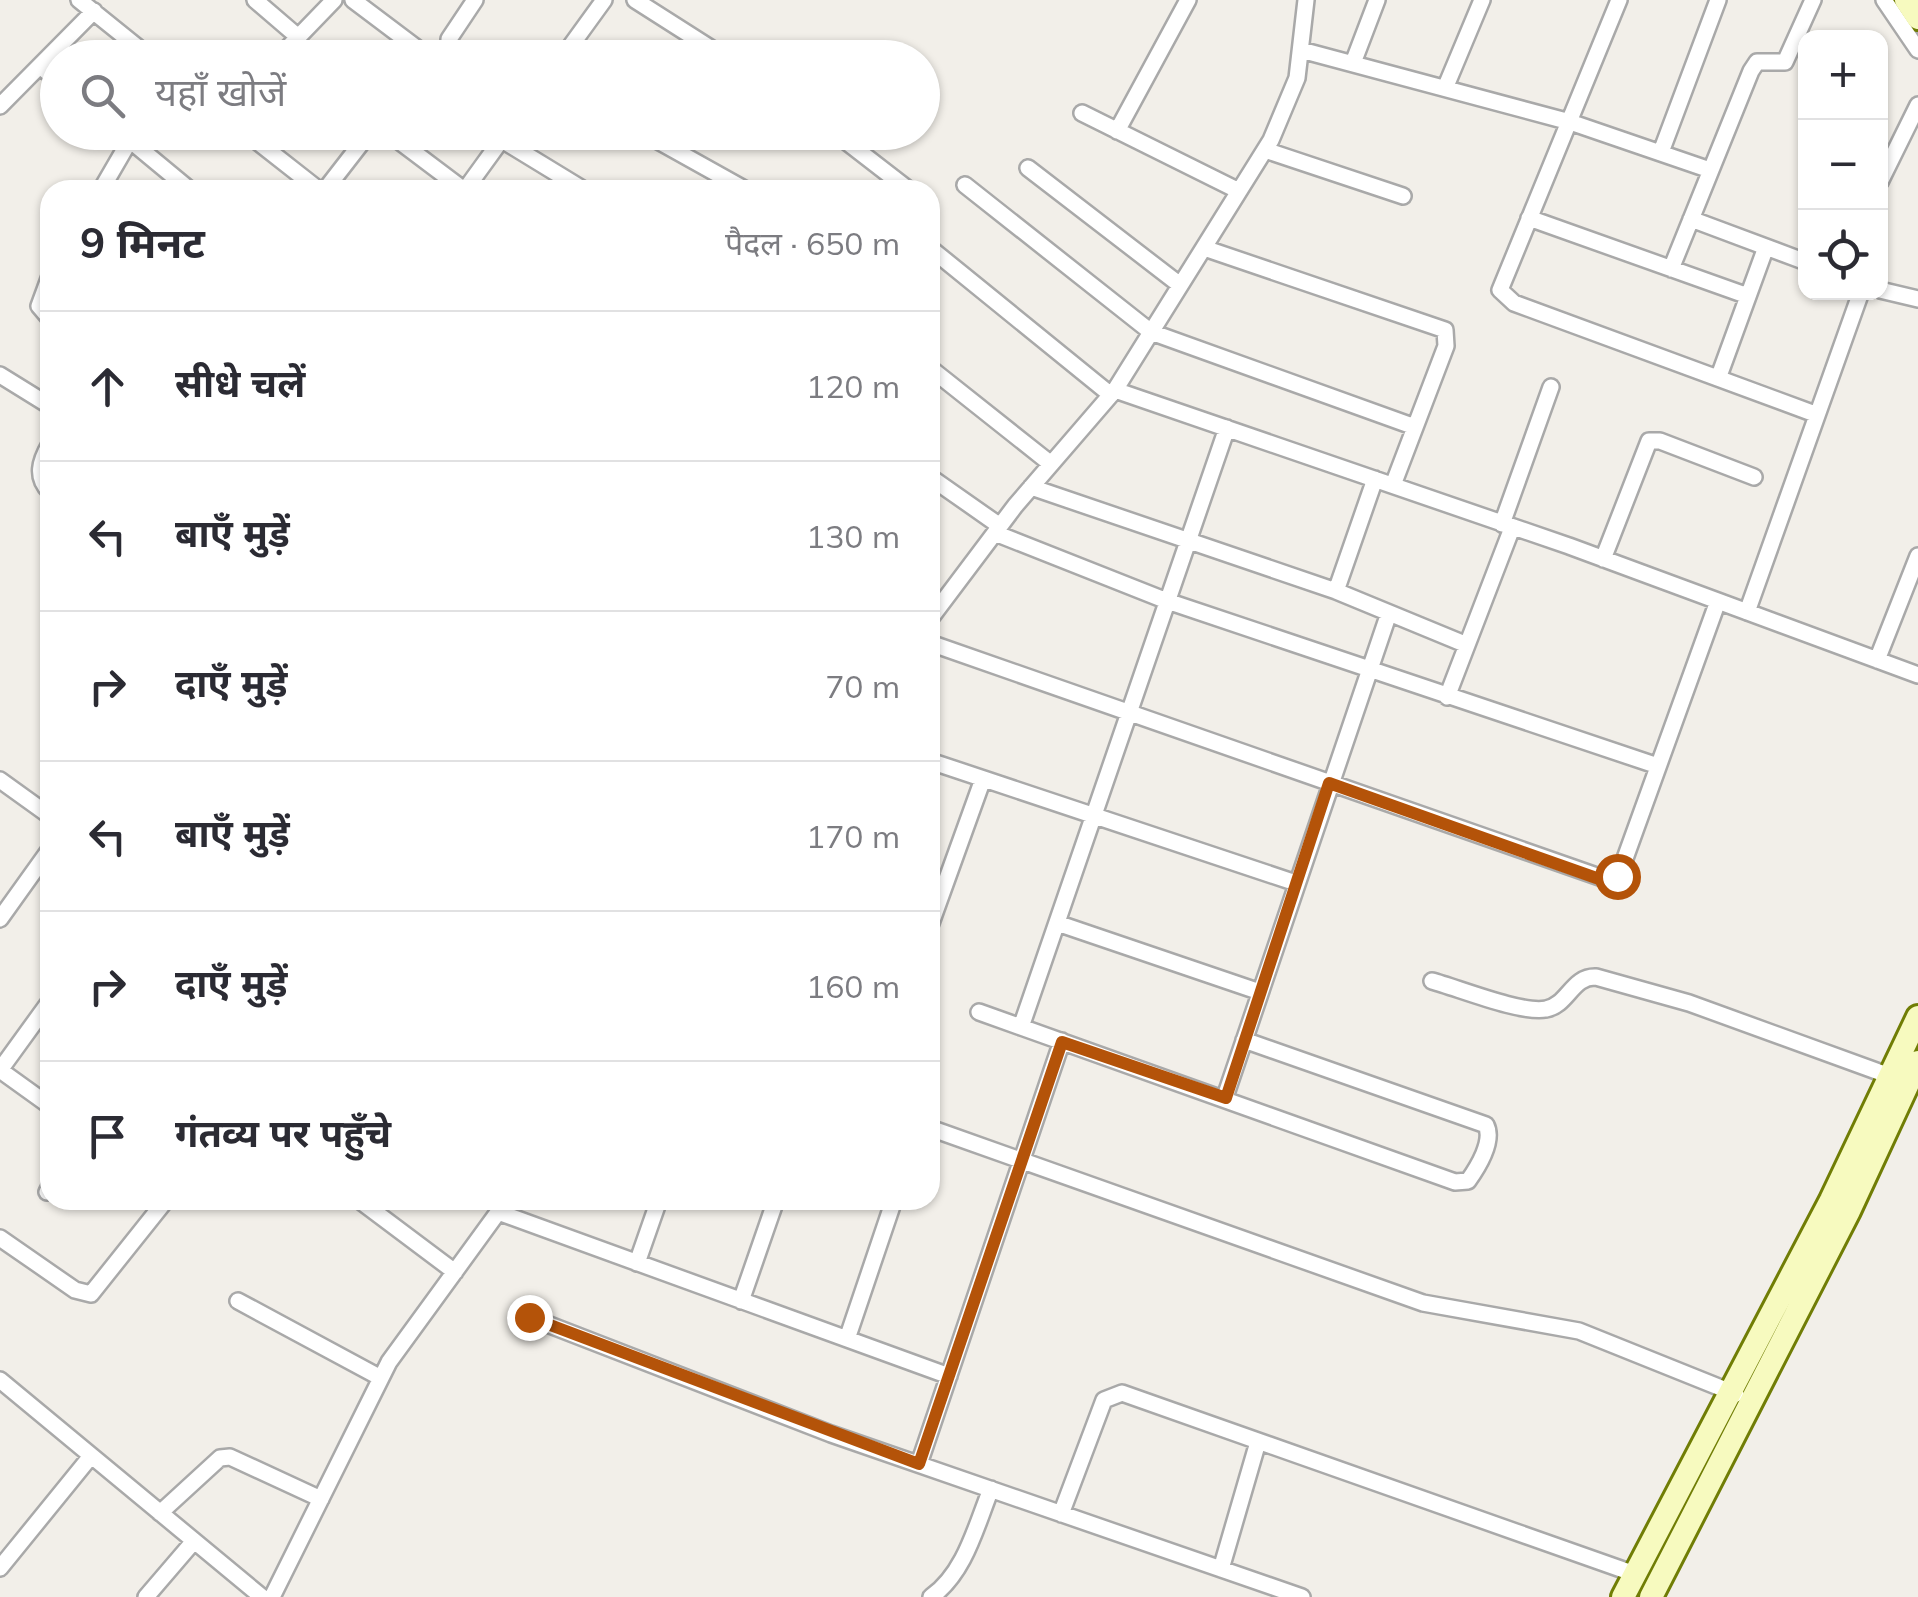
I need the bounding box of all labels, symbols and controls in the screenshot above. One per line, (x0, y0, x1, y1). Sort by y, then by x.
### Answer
map controls (1798, 30, 1888, 300)
button: + (1798, 30, 1888, 120)
search box (40, 40, 940, 150)
icon: search (75, 68, 130, 123)
text: यहाँ खोजें (155, 68, 286, 116)
button: − (1798, 120, 1888, 210)
button: locate (1798, 210, 1888, 300)
text: 9 मिनट (80, 216, 205, 269)
text: पैदल · 650 m (725, 223, 900, 263)
icon: ahead (80, 359, 135, 414)
text: सीधे चलें (175, 359, 305, 407)
text: 120 m (806, 366, 900, 406)
icon: left (80, 509, 135, 564)
text: बाएँ मुड़ें (175, 509, 290, 557)
text: 130 m (806, 516, 900, 556)
icon: right (80, 659, 135, 714)
text: दाएँ मुड़ें (175, 659, 287, 707)
text: 70 m (825, 666, 900, 706)
icon: left (80, 809, 135, 864)
text: बाएँ मुड़ें (175, 809, 290, 857)
text: 170 m (806, 816, 900, 856)
route start (1595, 854, 1641, 900)
icon: right (80, 959, 135, 1014)
text: दाएँ मुड़ें (175, 959, 287, 1007)
text: 160 m (806, 966, 900, 1006)
icon: arrive (80, 1109, 135, 1164)
text: गंतव्य पर पहुँचे (175, 1109, 391, 1157)
route end (507, 1295, 553, 1341)

